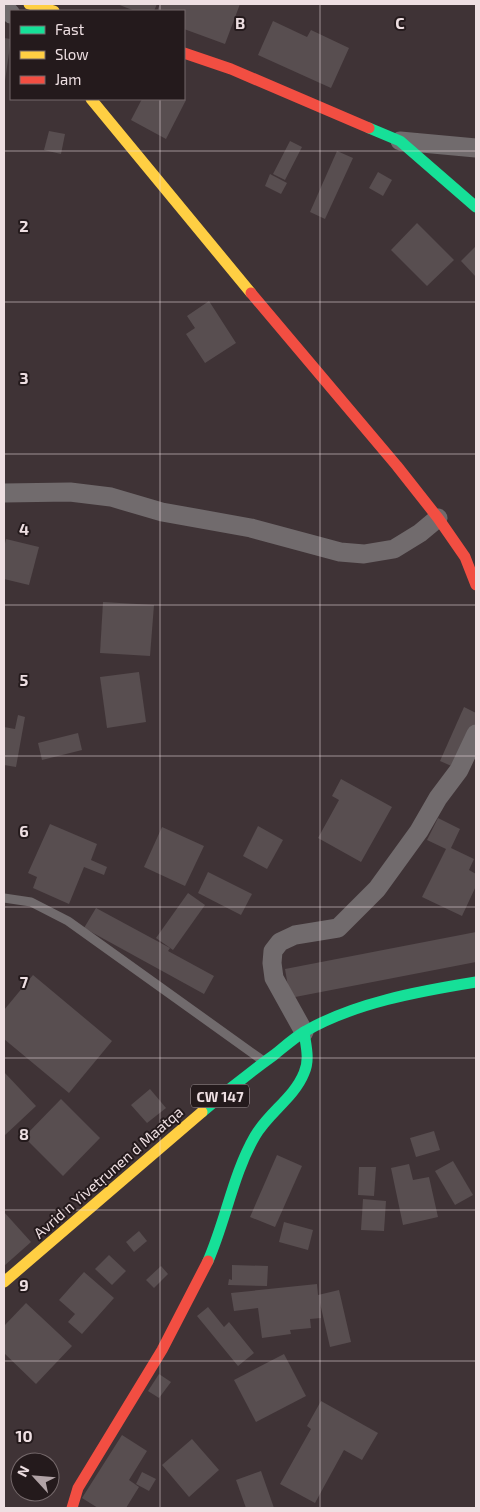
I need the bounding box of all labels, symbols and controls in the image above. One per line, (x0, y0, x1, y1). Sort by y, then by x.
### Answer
legend (10, 10, 185, 100)
text: B (235, 13, 245, 32)
text: C (395, 13, 405, 32)
text: Fast (55, 20, 85, 38)
text: Slow (55, 45, 89, 63)
text: Jam (55, 70, 81, 88)
text: 2 (19, 216, 29, 235)
text: 3 (19, 368, 29, 387)
text: 4 (19, 519, 29, 538)
text: 5 (20, 670, 29, 689)
text: 6 (19, 821, 29, 840)
text: 7 (20, 972, 29, 991)
road number: CW 147 (191, 1084, 249, 1108)
street label: Avrid n Yivetṛunen d Maatqa (30, 1102, 186, 1242)
text: 8 (19, 1124, 29, 1143)
text: 9 (19, 1275, 29, 1294)
text: 10 (15, 1426, 33, 1445)
north arrow (10, 1452, 60, 1502)
text: N (13, 1463, 33, 1479)

